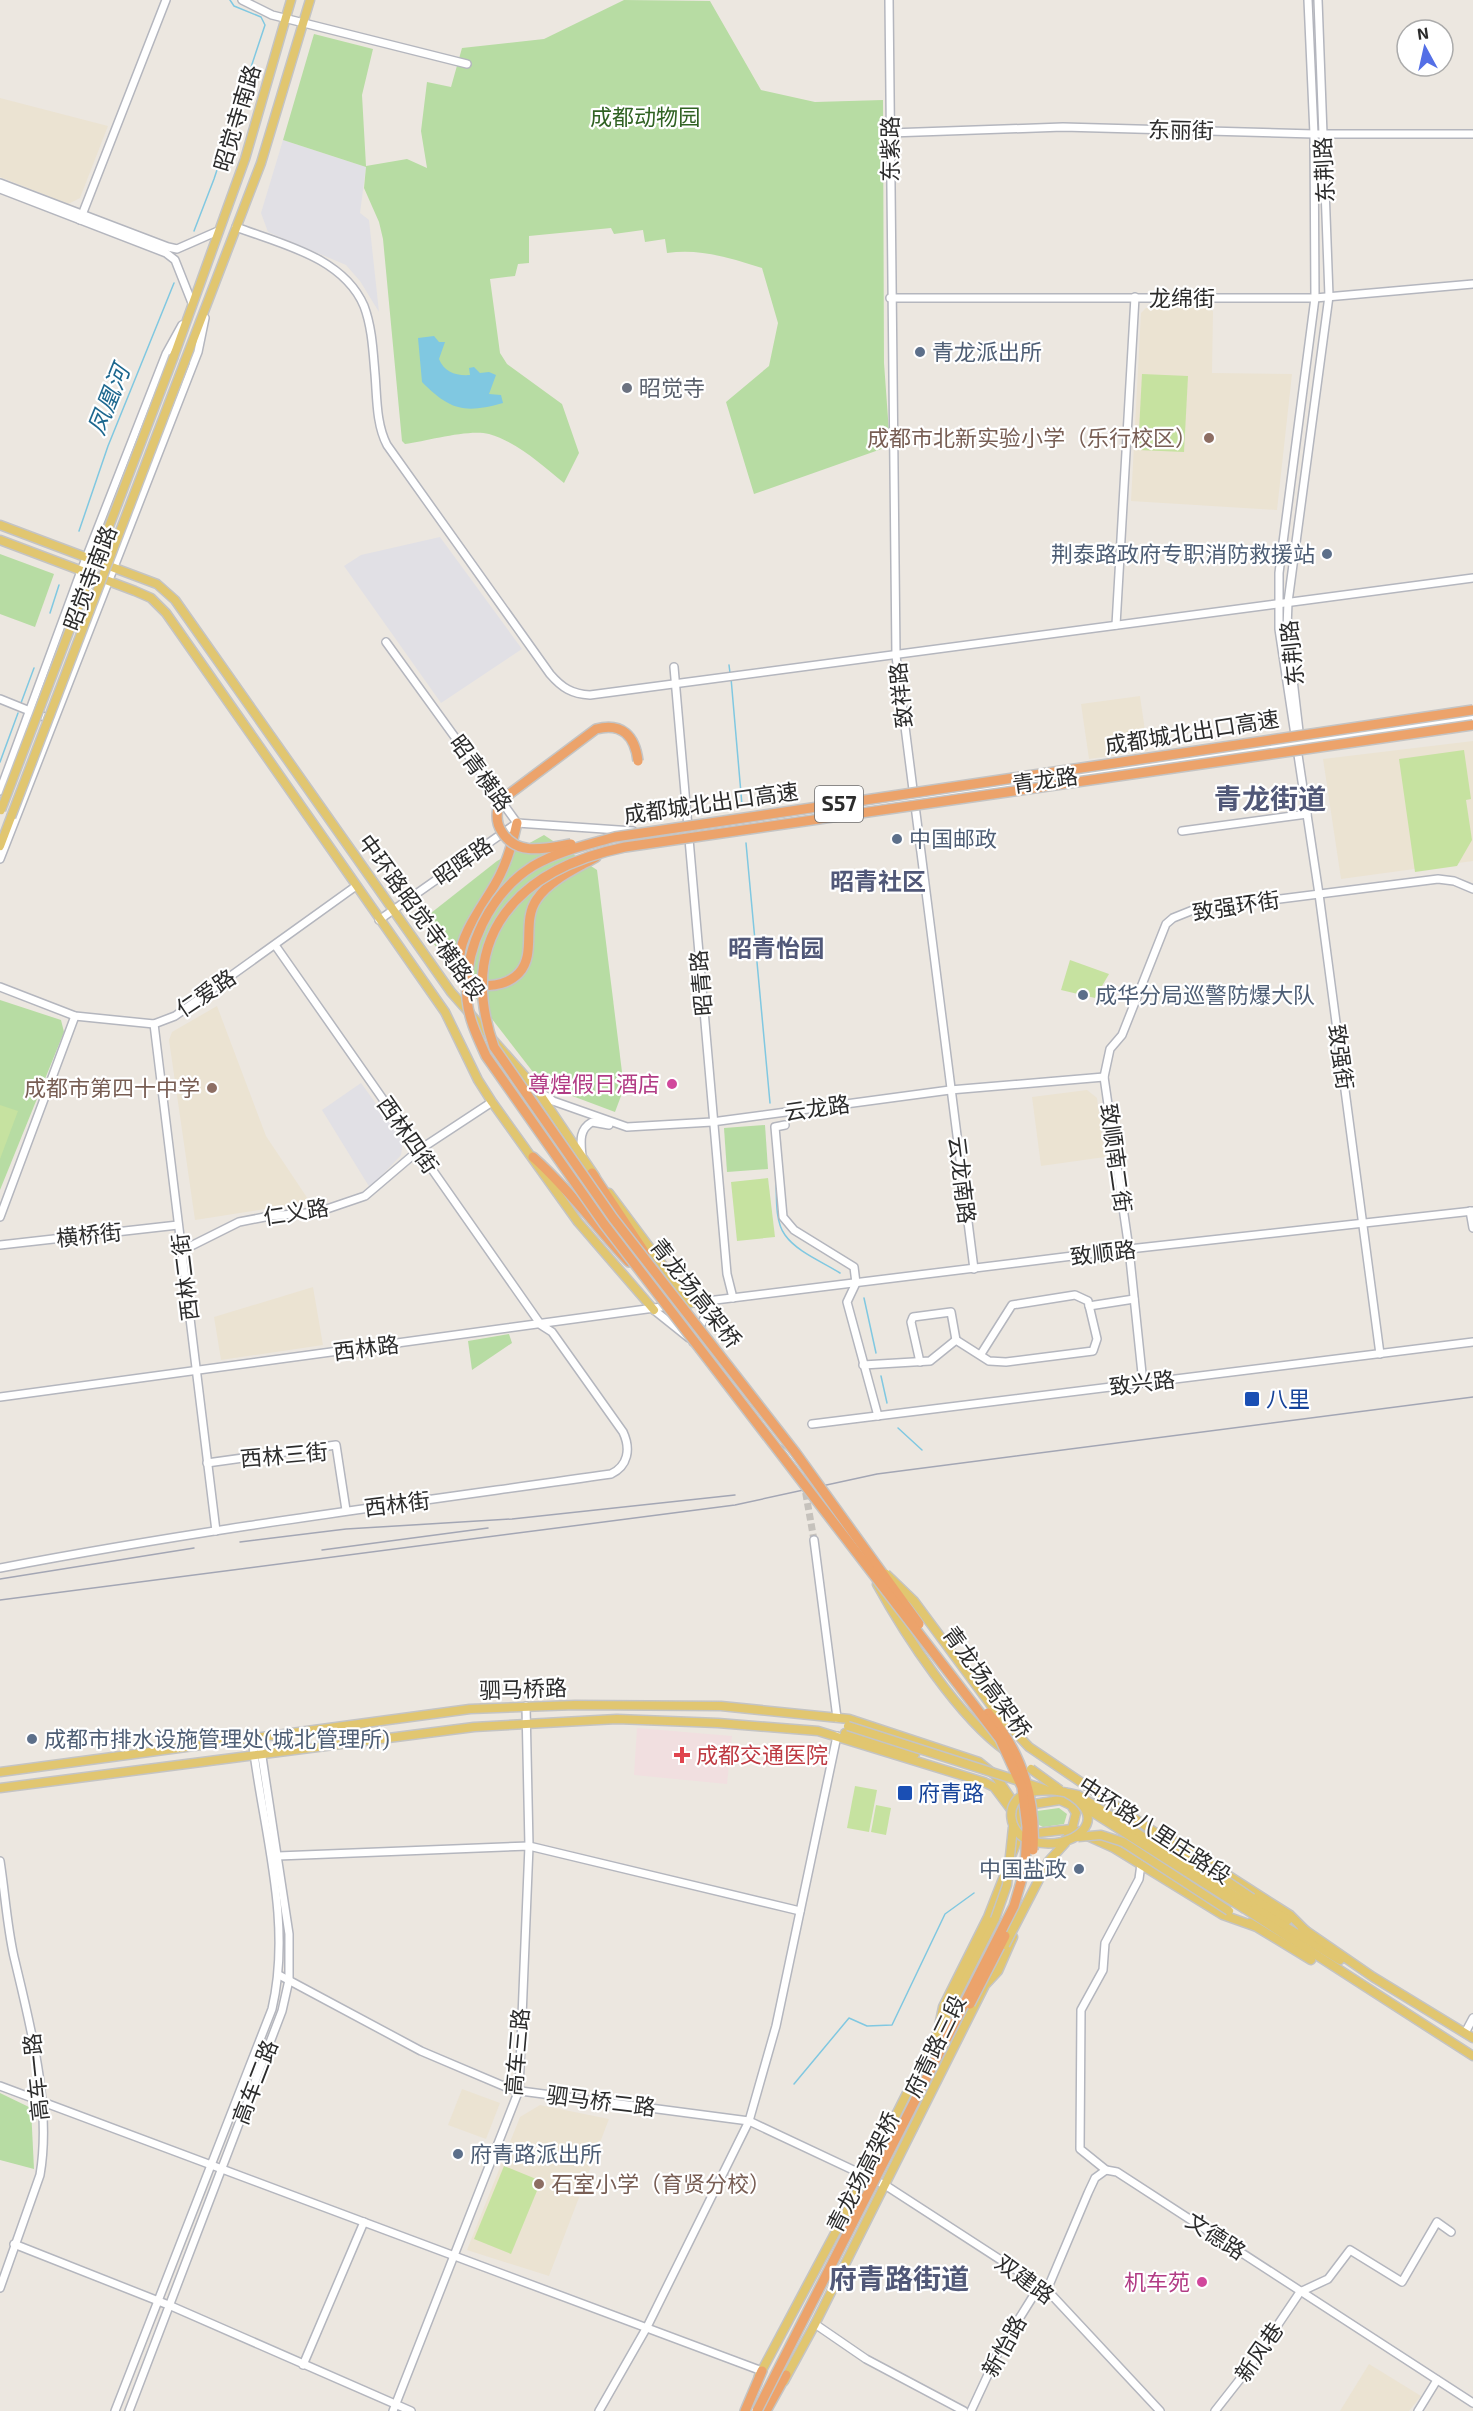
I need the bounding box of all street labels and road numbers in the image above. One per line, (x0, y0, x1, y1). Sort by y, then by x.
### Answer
street label: 昭觉寺南路 (208, 61, 265, 174)
street label: 东丽街 (1148, 115, 1214, 143)
street label: 东紫路 (876, 116, 902, 182)
street label: 东荆路 (1308, 136, 1338, 204)
street label: 龙绵街 (1149, 284, 1215, 310)
street label: 昭觉寺南路 (57, 522, 121, 634)
street label: 东荆路 (1275, 619, 1307, 687)
street label: 致祥路 (884, 661, 916, 729)
street label: 成都城北出口高速 (1103, 704, 1281, 758)
street label: 昭青横路 (445, 729, 518, 816)
street label: 青龙路 (1010, 762, 1079, 796)
street label: 成都城北出口高速 (622, 777, 800, 827)
road number: S57 (815, 786, 863, 822)
street label: 中环路昭觉寺横路段 (354, 829, 492, 1004)
street label: 昭晖路 (428, 831, 497, 890)
street label: 致强环街 (1190, 885, 1281, 925)
street label: 昭青路 (684, 949, 716, 1017)
street label: 仁爱路 (171, 963, 240, 1021)
street label: 致强街 (1325, 1022, 1359, 1091)
street label: 云龙路 (782, 1090, 851, 1124)
street label: 西林四街 (373, 1091, 445, 1178)
street label: 致顺南二街 (1096, 1102, 1138, 1214)
street label: 云龙南路 (945, 1135, 981, 1225)
street label: 仁义路 (261, 1193, 330, 1229)
street label: 横桥街 (55, 1218, 123, 1250)
street label: 西林二街 (166, 1232, 202, 1322)
street label: 青龙场高架桥 (646, 1232, 748, 1352)
street label: 致顺路 (1069, 1235, 1137, 1269)
street label: 西林路 (332, 1330, 400, 1364)
street label: 致兴路 (1108, 1365, 1176, 1399)
street label: 西林三街 (239, 1437, 329, 1471)
street label: 西林街 (363, 1486, 431, 1520)
street label: 青龙场高架桥 (938, 1620, 1037, 1742)
street label: 驷马桥路 (479, 1673, 567, 1703)
street label: 中环路八里庄路段 (1075, 1770, 1236, 1888)
street label: 府青路三段 (898, 1990, 970, 2101)
street label: 高车三路 (499, 2007, 533, 2097)
street label: 高车一路 (17, 2032, 53, 2122)
street label: 高车二路 (226, 2036, 282, 2127)
street label: 驷马桥二路 (545, 2080, 657, 2120)
street label: 青龙场高架桥 (821, 2107, 904, 2236)
street label: 文德路 (1182, 2206, 1251, 2264)
street label: 双建路 (991, 2248, 1060, 2308)
street label: 新怡路 (976, 2310, 1030, 2381)
street label: 新风巷 (1229, 2317, 1288, 2386)

